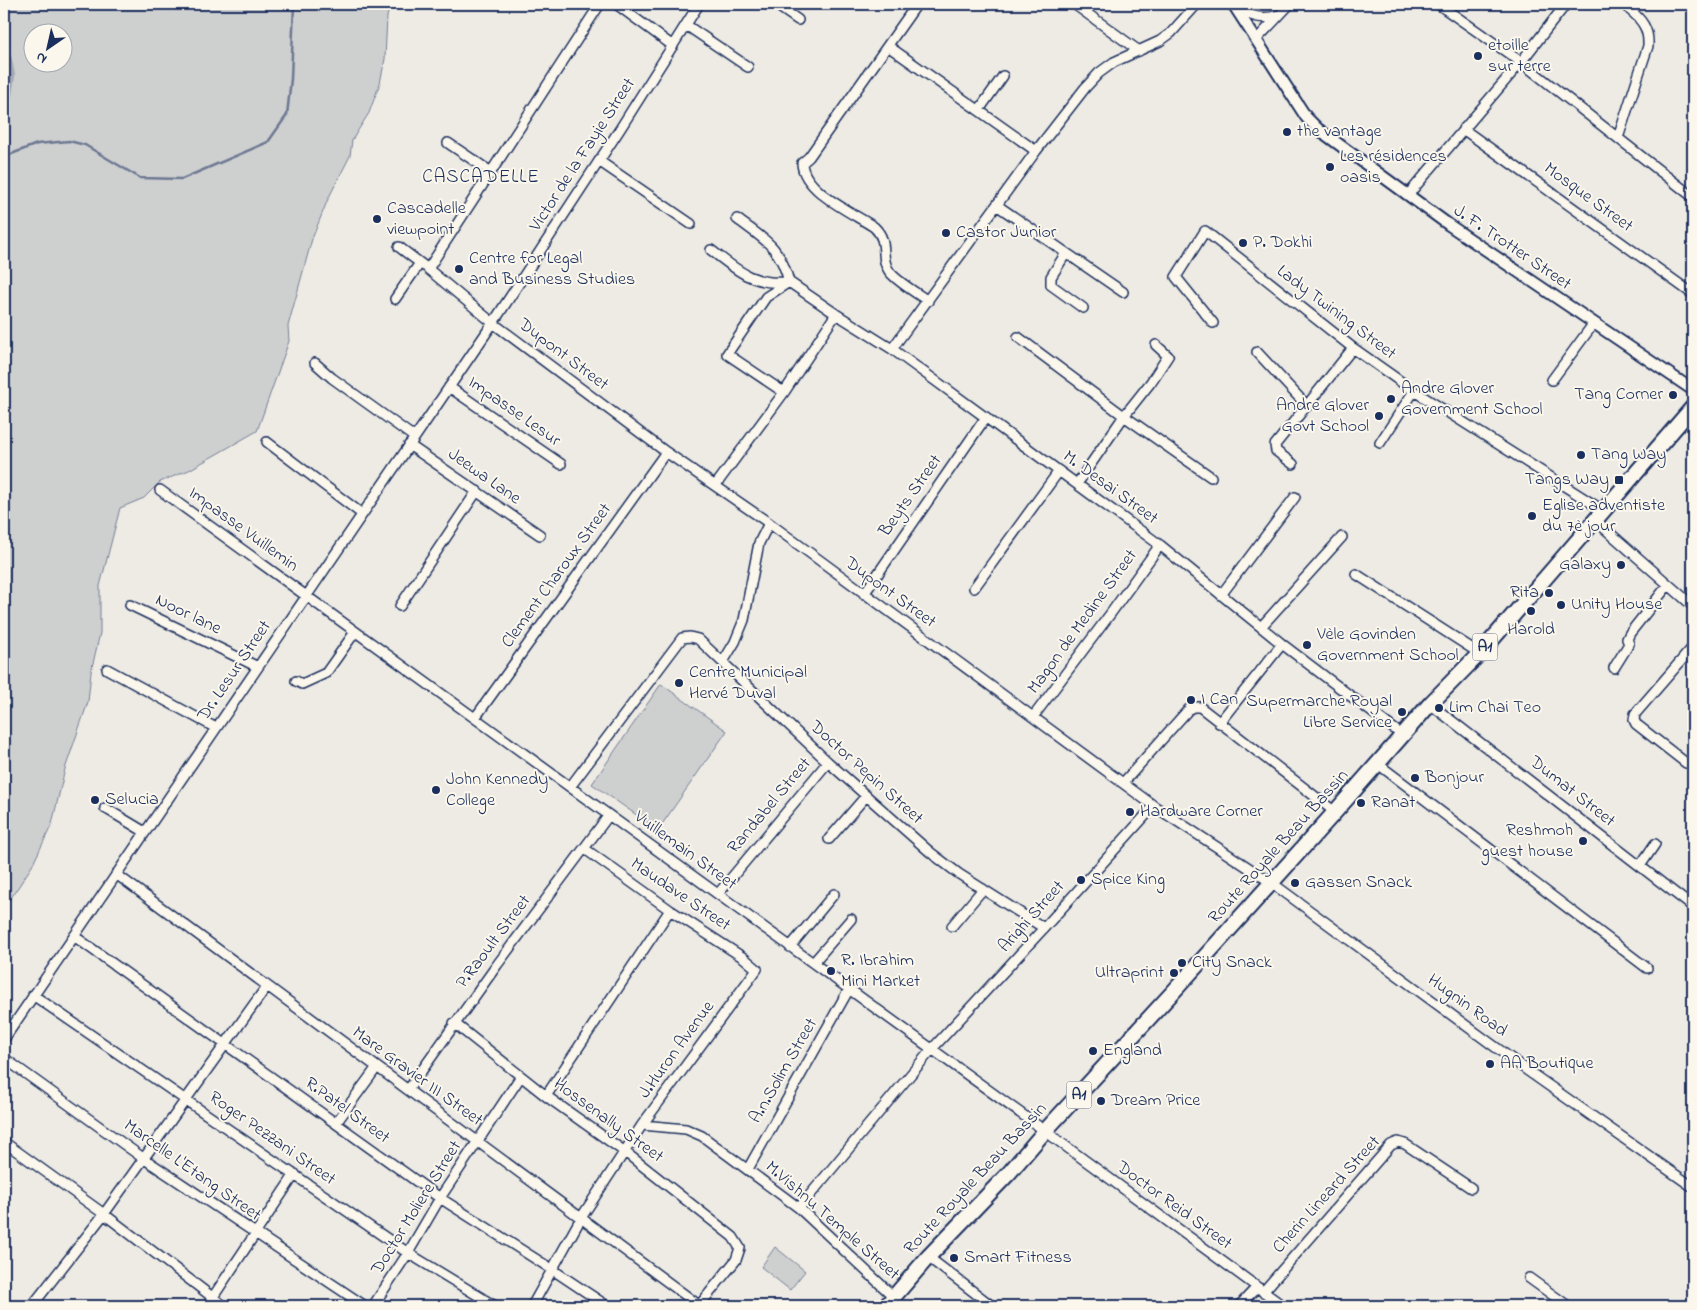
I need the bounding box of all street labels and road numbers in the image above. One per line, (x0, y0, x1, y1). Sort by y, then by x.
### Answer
street label: Victor de la Fayie Street (523, 73, 643, 238)
street label: Mosque Street (1538, 157, 1638, 239)
street label: J. F. Trotter Street (1448, 199, 1576, 297)
street label: Lady Twining Street (1270, 259, 1401, 368)
street label: Dupont Street (511, 312, 614, 398)
street label: Impasse Lesur (462, 370, 566, 454)
street label: Jeewa Lane (442, 442, 527, 512)
street label: M. Desai Street (1057, 444, 1163, 532)
street label: Beyts Street (872, 450, 949, 543)
street label: Impasse Vuillemin (182, 481, 304, 579)
street label: Clement Charoux Street (495, 498, 619, 654)
street label: Magon de Medine Street (1022, 544, 1145, 700)
street label: Dupont Street (838, 550, 941, 635)
street label: Noor lane (151, 588, 226, 643)
street label: Dr. Lesur Street (191, 615, 278, 727)
road number: A1 (1472, 634, 1498, 660)
street label: Doctor Pepin Street (803, 714, 929, 831)
street label: Dumat Street (1523, 749, 1621, 834)
street label: Randabel Street (722, 752, 818, 860)
street label: Route Royale Beau Bassin (1203, 764, 1356, 930)
street label: Vuillemain Street (627, 804, 742, 897)
street label: Maudave Street (625, 852, 735, 938)
street label: Arighi Street (993, 875, 1072, 959)
street label: P.Raoult Street (450, 890, 538, 994)
street label: Hugnin Road (1421, 968, 1512, 1045)
street label: J.Huron Avenue (633, 995, 722, 1104)
street label: A.n.Solim Street (743, 1013, 825, 1129)
street label: Mare Gravier III Street (346, 1021, 488, 1133)
street label: R.Patel Street (299, 1071, 395, 1151)
street label: Hossenally Street (547, 1072, 669, 1170)
road number: A1 (1066, 1082, 1092, 1108)
street label: Roger Pezzani Street (203, 1085, 341, 1193)
street label: Route Royale Beau Bassin (898, 1097, 1054, 1261)
street label: Marcelle L'Etang Street (117, 1114, 266, 1229)
street label: Cherin Lineard Street (1267, 1130, 1387, 1260)
street label: Doctor Moliere Street (365, 1136, 469, 1281)
street label: M.Vishnu Temple Street (759, 1155, 905, 1287)
street label: Doctor Reid Street (1110, 1155, 1237, 1257)

